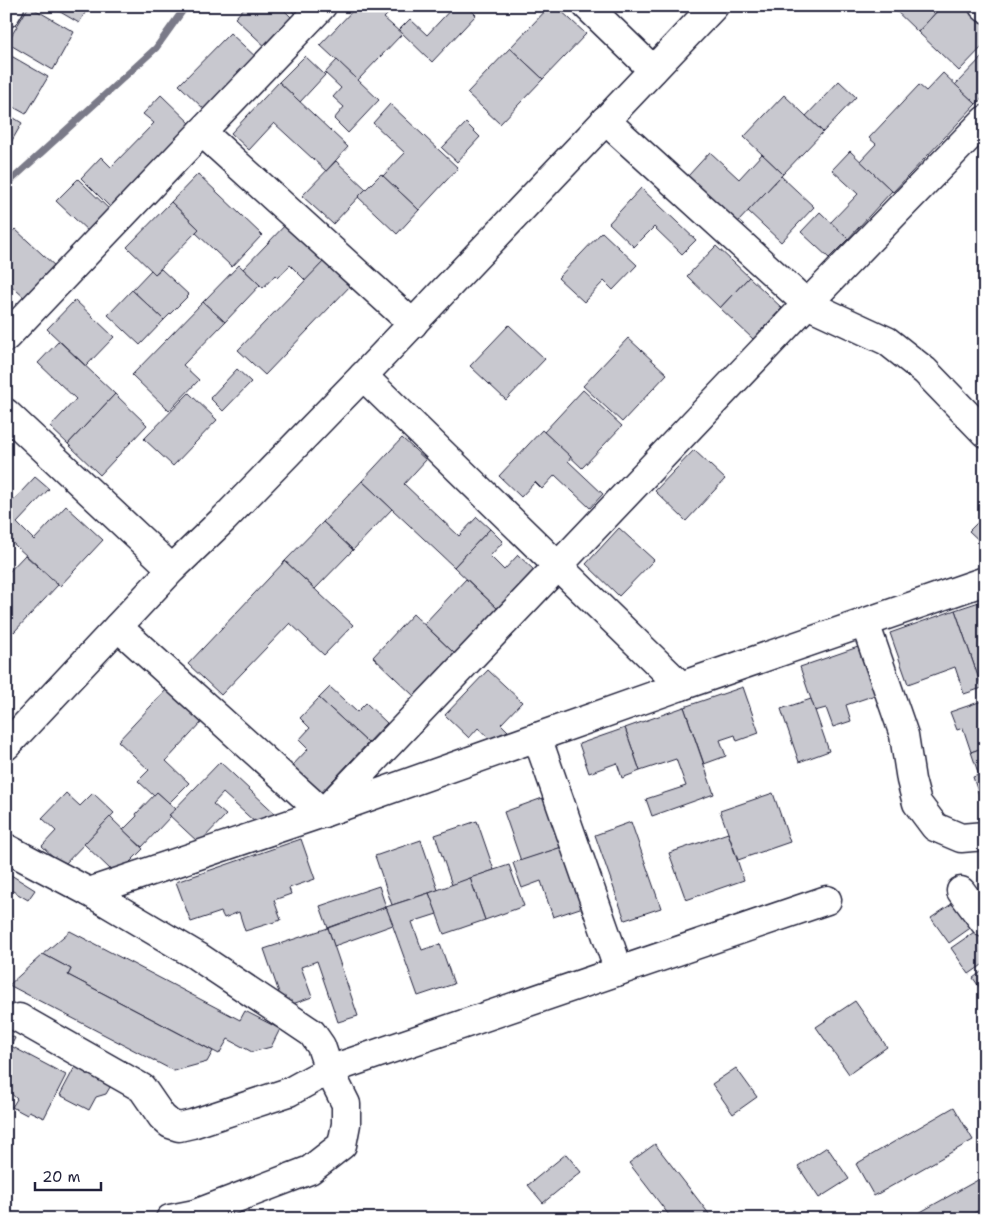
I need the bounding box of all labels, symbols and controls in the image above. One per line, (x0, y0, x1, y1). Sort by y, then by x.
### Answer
scale bar (35, 1160, 101, 1192)
text: 20 m (42, 1167, 81, 1187)

